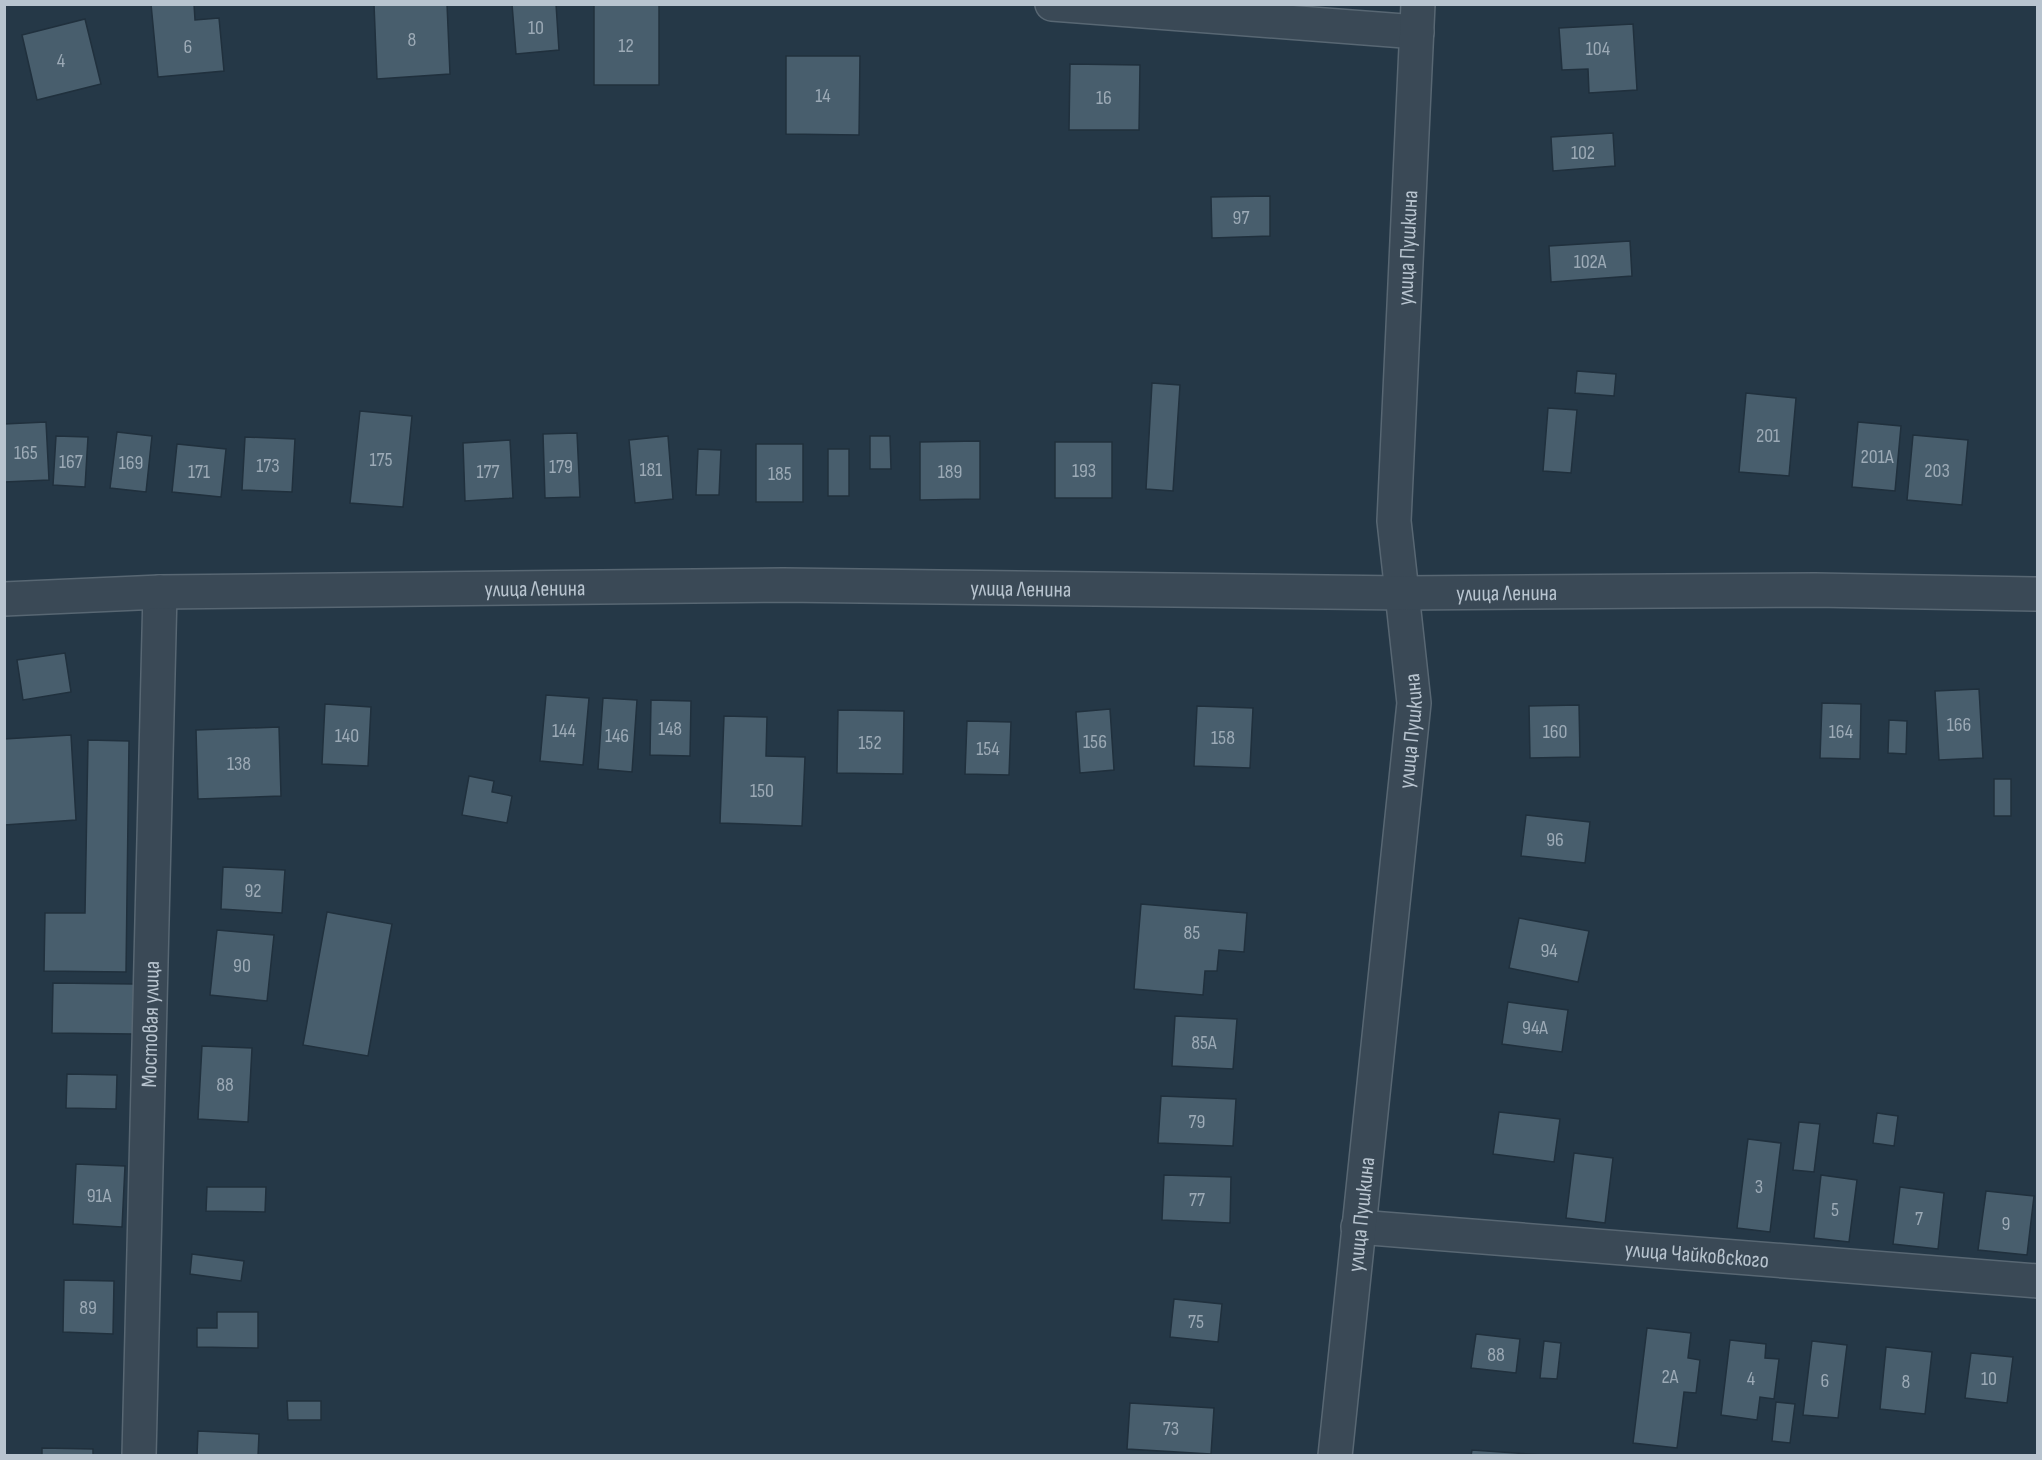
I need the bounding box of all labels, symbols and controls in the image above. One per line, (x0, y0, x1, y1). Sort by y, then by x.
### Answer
house number: 10 (528, 16, 544, 40)
house number: 8 (408, 28, 416, 52)
house number: 12 (618, 34, 634, 58)
house number: 6 (184, 35, 192, 59)
house number: 104 (1586, 37, 1610, 61)
house number: 4 (57, 49, 65, 73)
house number: 14 (815, 84, 831, 108)
house number: 16 (1096, 86, 1112, 110)
house number: 102 (1571, 141, 1595, 165)
street label: улица Пушкина (1392, 190, 1424, 306)
house number: 97 (1233, 206, 1249, 230)
house number: 102А (1574, 250, 1607, 274)
house number: 201 (1756, 424, 1780, 448)
house number: 165 (14, 441, 38, 465)
house number: 201А (1861, 445, 1894, 469)
house number: 175 (370, 448, 392, 472)
house number: 167 (59, 450, 83, 474)
house number: 169 (119, 451, 143, 475)
house number: 173 (256, 454, 280, 478)
house number: 179 (549, 455, 573, 479)
house number: 181 (640, 458, 662, 482)
house number: 193 (1072, 459, 1096, 483)
house number: 203 (1924, 459, 1950, 483)
house number: 171 (188, 460, 210, 484)
house number: 177 (477, 460, 500, 484)
house number: 189 (938, 460, 962, 484)
house number: 185 (768, 462, 792, 486)
street label: улица Ленина (484, 575, 585, 603)
street label: улица Ленина (970, 575, 1071, 604)
street label: улица Ленина (1456, 580, 1557, 608)
street label: улица Пушкина (1393, 672, 1429, 790)
house number: 166 (1947, 713, 1971, 737)
house number: 148 (658, 717, 682, 741)
house number: 144 (552, 719, 576, 743)
house number: 160 (1543, 720, 1567, 744)
house number: 164 (1829, 720, 1853, 744)
house number: 140 (335, 724, 359, 748)
house number: 146 (605, 724, 629, 748)
house number: 158 (1211, 726, 1235, 750)
house number: 156 (1083, 730, 1107, 754)
house number: 152 (858, 731, 882, 755)
house number: 154 (976, 737, 1000, 761)
house number: 138 (227, 752, 251, 776)
house number: 150 (750, 779, 774, 803)
house number: 96 (1546, 828, 1564, 852)
house number: 92 (244, 879, 262, 903)
house number: 85 (1184, 921, 1200, 945)
house number: 94 (1540, 939, 1558, 963)
house number: 90 (233, 954, 251, 978)
street label: Мостовая улица (136, 960, 166, 1088)
house number: 94А (1522, 1016, 1548, 1040)
house number: 85А (1191, 1031, 1217, 1055)
house number: 88 (216, 1073, 234, 1097)
house number: 79 (1189, 1110, 1205, 1134)
street label: улица Пушкина (1342, 1156, 1381, 1273)
house number: 3 (1755, 1175, 1763, 1199)
house number: 91А (87, 1184, 112, 1208)
house number: 77 (1189, 1188, 1205, 1212)
house number: 5 (1831, 1198, 1839, 1222)
house number: 7 (1915, 1207, 1923, 1231)
house number: 9 (2002, 1212, 2010, 1236)
street label: улица Чайковского (1624, 1236, 1770, 1275)
house number: 89 (79, 1296, 97, 1320)
house number: 75 (1188, 1310, 1204, 1334)
house number: 88 (1487, 1343, 1505, 1367)
house number: 2А (1662, 1365, 1679, 1389)
house number: 4 (1747, 1367, 1755, 1391)
house number: 10 (1981, 1367, 1997, 1391)
house number: 6 (1821, 1369, 1829, 1393)
house number: 8 (1902, 1370, 1910, 1394)
house number: 73 (1163, 1417, 1179, 1441)

